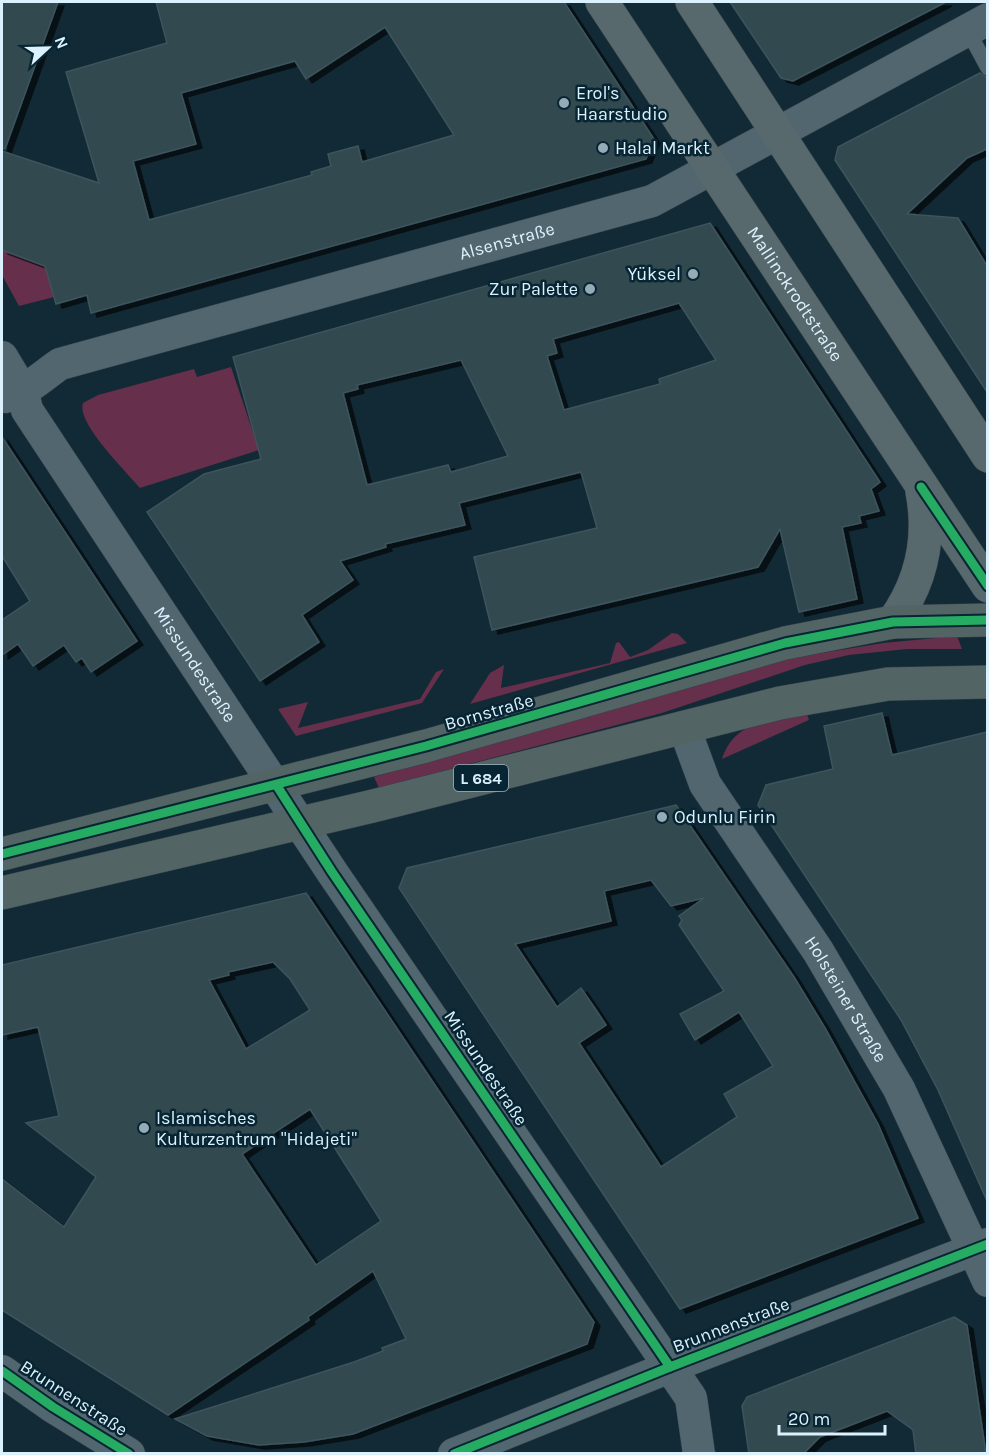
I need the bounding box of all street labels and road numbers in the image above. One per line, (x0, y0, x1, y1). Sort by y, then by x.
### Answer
street label: Alsenstraße (457, 217, 557, 265)
street label: Mallinckrodtstraße (742, 222, 848, 366)
street label: Missundestraße (149, 602, 241, 726)
street label: Bornstraße (442, 689, 536, 735)
road number: L 684 (454, 765, 508, 791)
street label: Holsteiner Straße (800, 932, 892, 1066)
street label: Missundestraße (439, 1006, 533, 1130)
street label: Brunnenstraße (669, 1293, 793, 1357)
street label: Brunnenstraße (16, 1355, 132, 1441)

